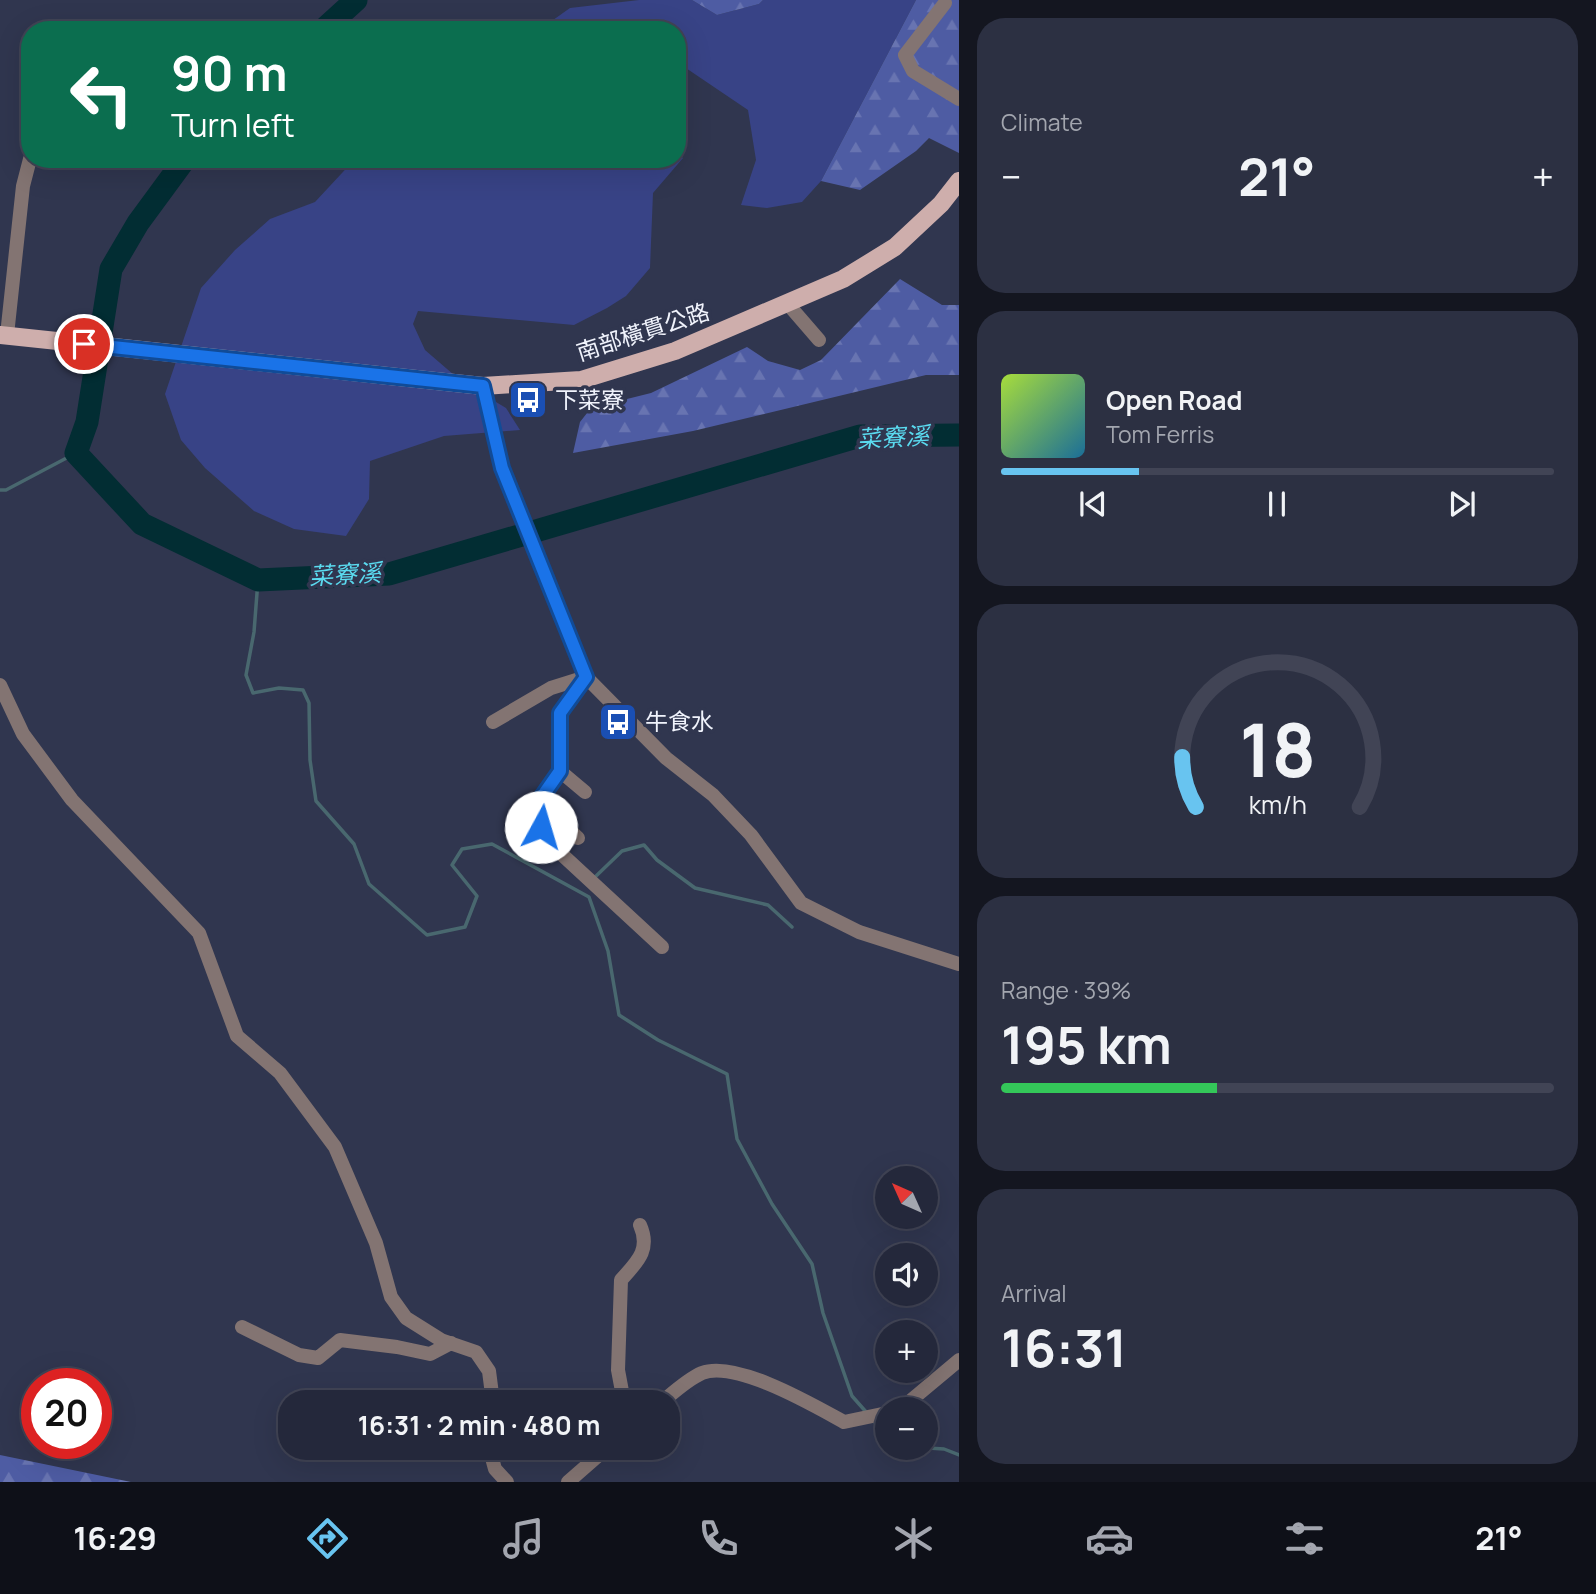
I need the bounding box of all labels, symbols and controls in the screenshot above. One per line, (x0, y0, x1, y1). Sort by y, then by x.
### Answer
text: 90 m (171, 39, 288, 106)
icon: left (56, 49, 147, 140)
text: Turn left (171, 103, 295, 147)
text: Climate (1001, 106, 1083, 138)
text: 21° (1238, 141, 1315, 212)
text: − (1001, 150, 1022, 202)
text: + (1532, 150, 1554, 202)
street label: 南部橫貫公路 (572, 295, 713, 368)
pin (54, 314, 114, 374)
icon: arrive (65, 325, 103, 363)
bus stop icon: 下菜寮 (507, 379, 549, 421)
text: Open Road (1106, 382, 1242, 418)
place label: 下菜寮 (555, 383, 624, 415)
water label: 菜竂溪 (856, 418, 933, 455)
text: Tom Ferris (1106, 418, 1214, 450)
icon: previous (1074, 485, 1112, 523)
icon: pause (1258, 485, 1296, 523)
icon: next (1443, 485, 1481, 523)
water label: 菜竂溪 (308, 555, 385, 592)
text: 18 (1239, 699, 1316, 799)
bus stop icon: 牛食水 (597, 701, 639, 743)
place label: 牛食水 (645, 705, 714, 737)
text: km/h (1248, 787, 1307, 822)
position arrow (504, 790, 578, 864)
text: Range · 39% (1001, 974, 1131, 1006)
text: 195 km (1001, 1009, 1172, 1080)
north arrow (875, 1166, 938, 1228)
map controls (875, 1166, 938, 1460)
button: sound (875, 1243, 938, 1306)
text: Arrival (1001, 1277, 1067, 1309)
text: 16:31 (1001, 1312, 1127, 1383)
button: + (875, 1320, 938, 1383)
speed limit sign: 20 (21, 1368, 112, 1459)
button: − (875, 1397, 938, 1460)
text: 16:31 · 2 min · 480 m (358, 1407, 600, 1443)
icon: directions (303, 1514, 352, 1563)
icon: music (499, 1514, 548, 1563)
icon: phone (694, 1514, 743, 1563)
icon: climate (889, 1514, 938, 1563)
icon: car (1085, 1514, 1134, 1563)
icon: filters (1280, 1514, 1329, 1563)
text: 16:29 (73, 1516, 157, 1560)
text: 21° (1475, 1516, 1523, 1560)

